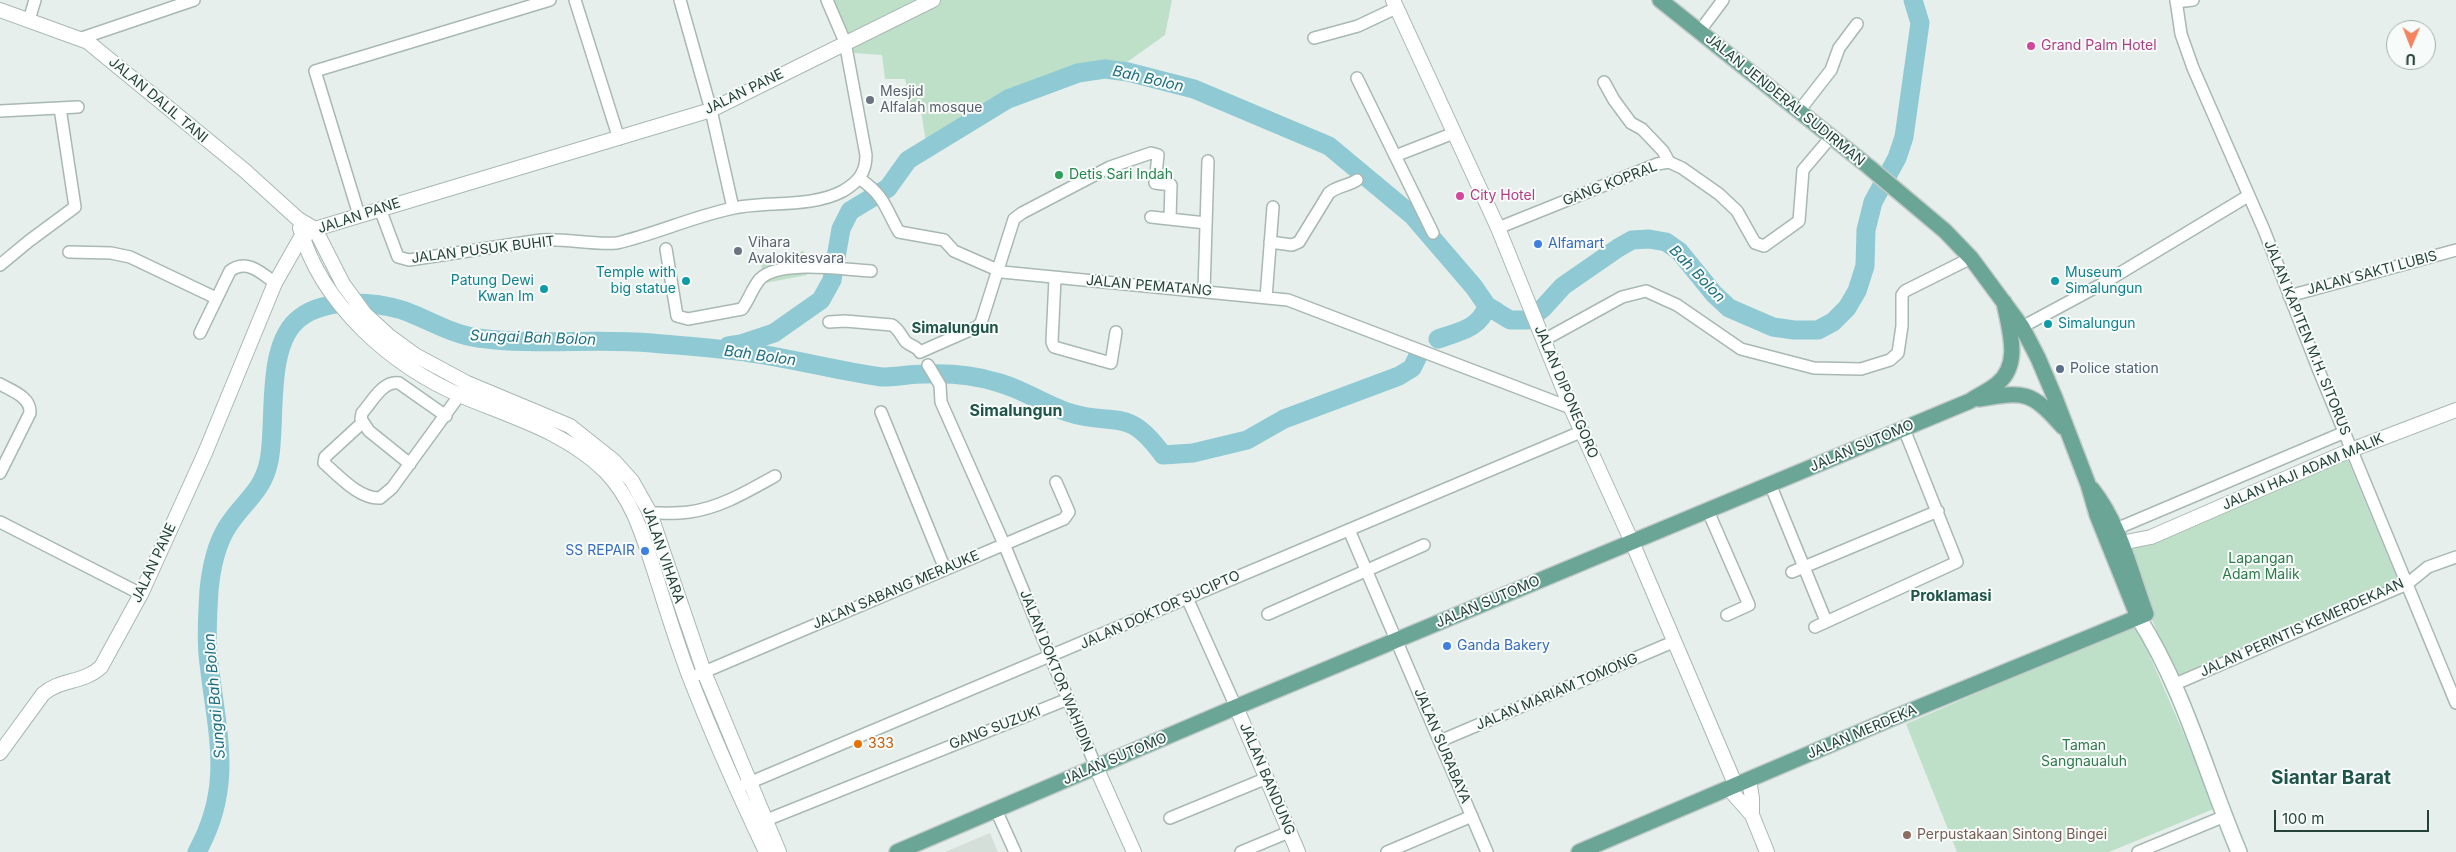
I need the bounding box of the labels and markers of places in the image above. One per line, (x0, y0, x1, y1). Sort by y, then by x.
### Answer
place label: Grand Palm Hotel (2041, 38, 2157, 54)
marker: Grand Palm Hotel (2025, 40, 2037, 52)
place label: Mesjid Alfalah mosque (880, 84, 982, 116)
marker: Mesjid Alfalah mosque (864, 94, 876, 106)
place label: Detis Sari Indah (1069, 167, 1173, 183)
marker: Detis Sari Indah (1053, 169, 1065, 181)
place label: City Hotel (1470, 188, 1535, 204)
marker: City Hotel (1454, 190, 1466, 202)
place label: Vihara Avalokitesvara (748, 235, 844, 268)
place label: Alfamart (1548, 236, 1604, 252)
marker: Alfamart (1532, 238, 1544, 250)
marker: Vihara Avalokitesvara (732, 245, 744, 257)
place label: Temple with big statue (596, 265, 676, 298)
place label: Museum Simalungun (2065, 265, 2143, 298)
place label: Patung Dewi Kwan Im (451, 273, 534, 306)
marker: Temple with big statue (680, 275, 692, 287)
marker: Museum Simalungun (2049, 275, 2061, 287)
marker: Patung Dewi Kwan Im (538, 283, 550, 295)
place label: Simalungun (2058, 316, 2136, 332)
marker: Simalungun (2042, 318, 2054, 330)
place label: Police station (2070, 361, 2159, 377)
marker: Police station (2054, 363, 2066, 375)
place label: SS REPAIR (565, 543, 635, 559)
marker: SS REPAIR (639, 545, 651, 557)
place label: Ganda Bakery (1457, 638, 1550, 654)
marker: Ganda Bakery (1441, 640, 1453, 652)
place label: 333 (868, 736, 894, 752)
marker: 333 (852, 738, 864, 750)
place label: Perpustakaan Sintong Bingei (1917, 827, 2107, 843)
marker: Perpustakaan Sintong Bingei (1901, 829, 1913, 841)

